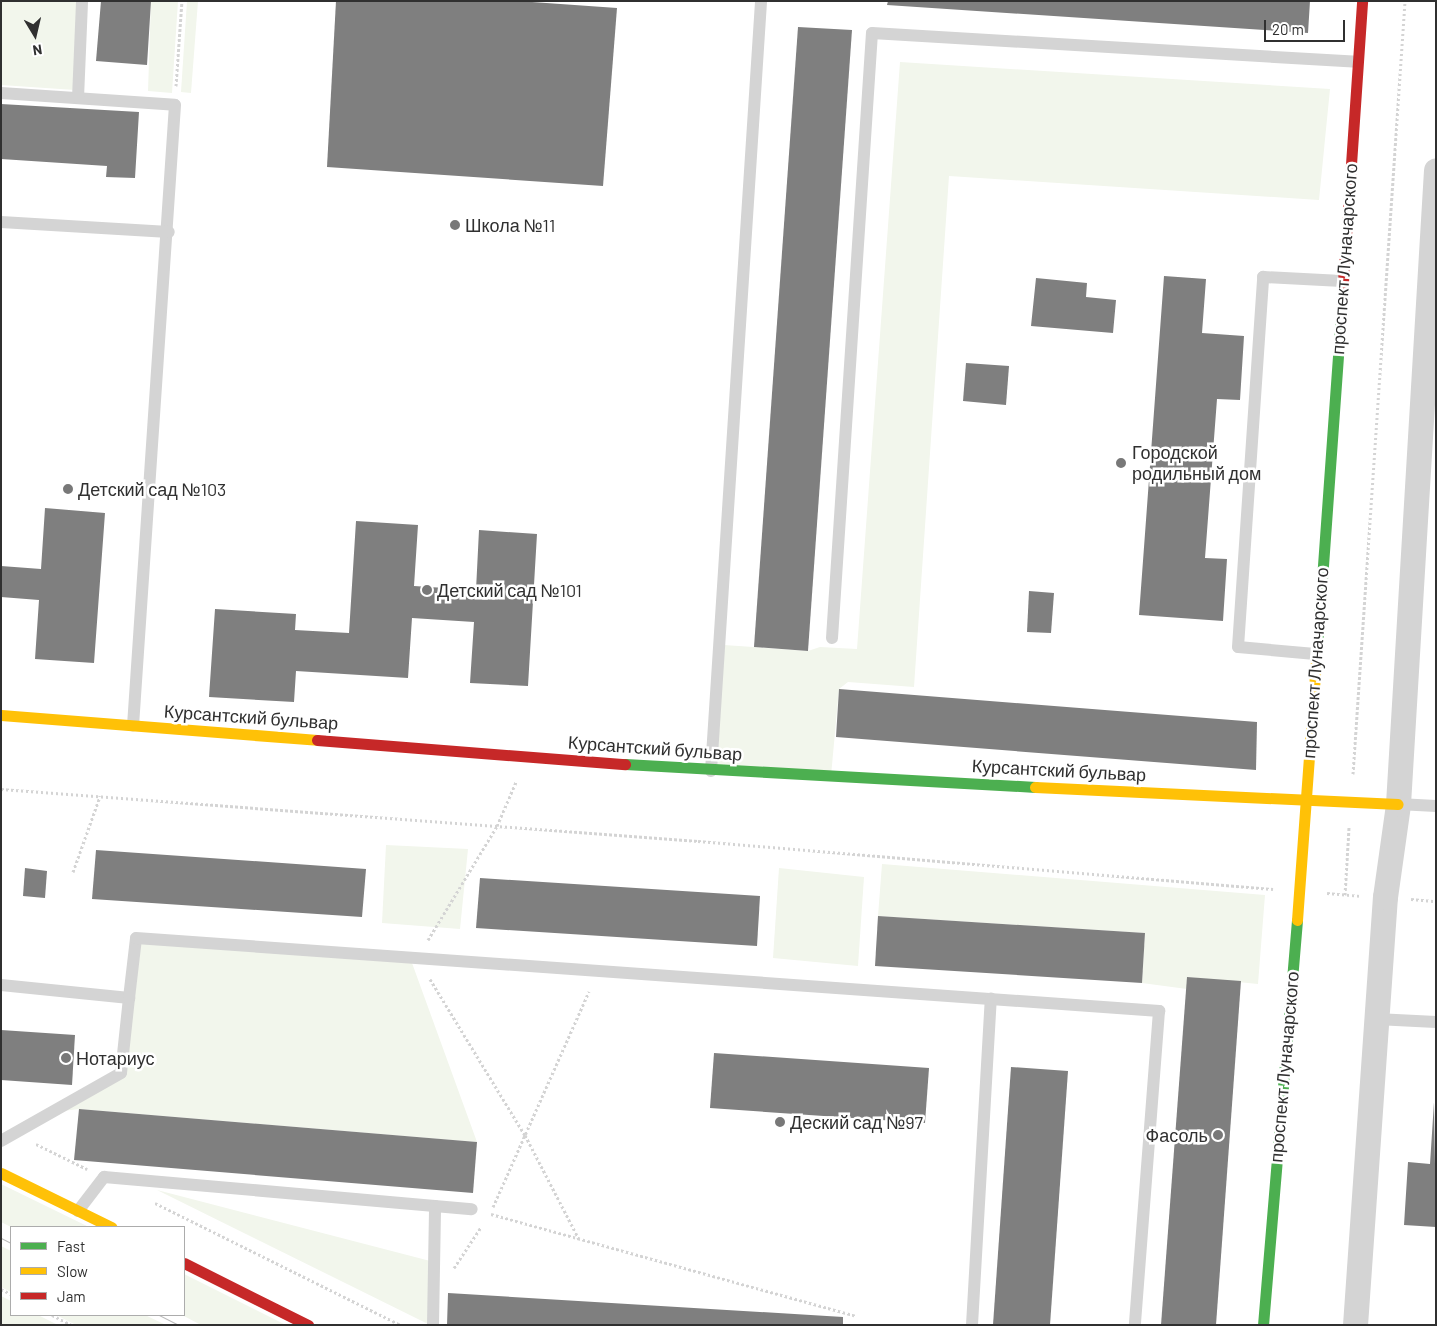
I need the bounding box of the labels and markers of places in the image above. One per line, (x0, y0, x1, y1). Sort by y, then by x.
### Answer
place label: Школа №11 (465, 214, 555, 236)
marker: Школа №11 (449, 219, 461, 231)
place label: Городской родильный дом (1132, 442, 1261, 484)
marker: Городской родильный дом (1114, 456, 1128, 470)
place label: Детский сад №103 (78, 478, 226, 500)
marker: Детский сад №103 (62, 483, 74, 495)
place label: Детский сад №101 (437, 579, 582, 601)
marker: Детский сад №101 (421, 584, 433, 596)
place label: Нотариус (76, 1047, 155, 1069)
marker: Нотариус (60, 1052, 72, 1064)
place label: Деский сад №97 (790, 1111, 923, 1133)
marker: Деский сад №97 (774, 1116, 786, 1128)
place label: Фасоль (1146, 1124, 1208, 1146)
marker: Фасоль (1212, 1129, 1224, 1141)

